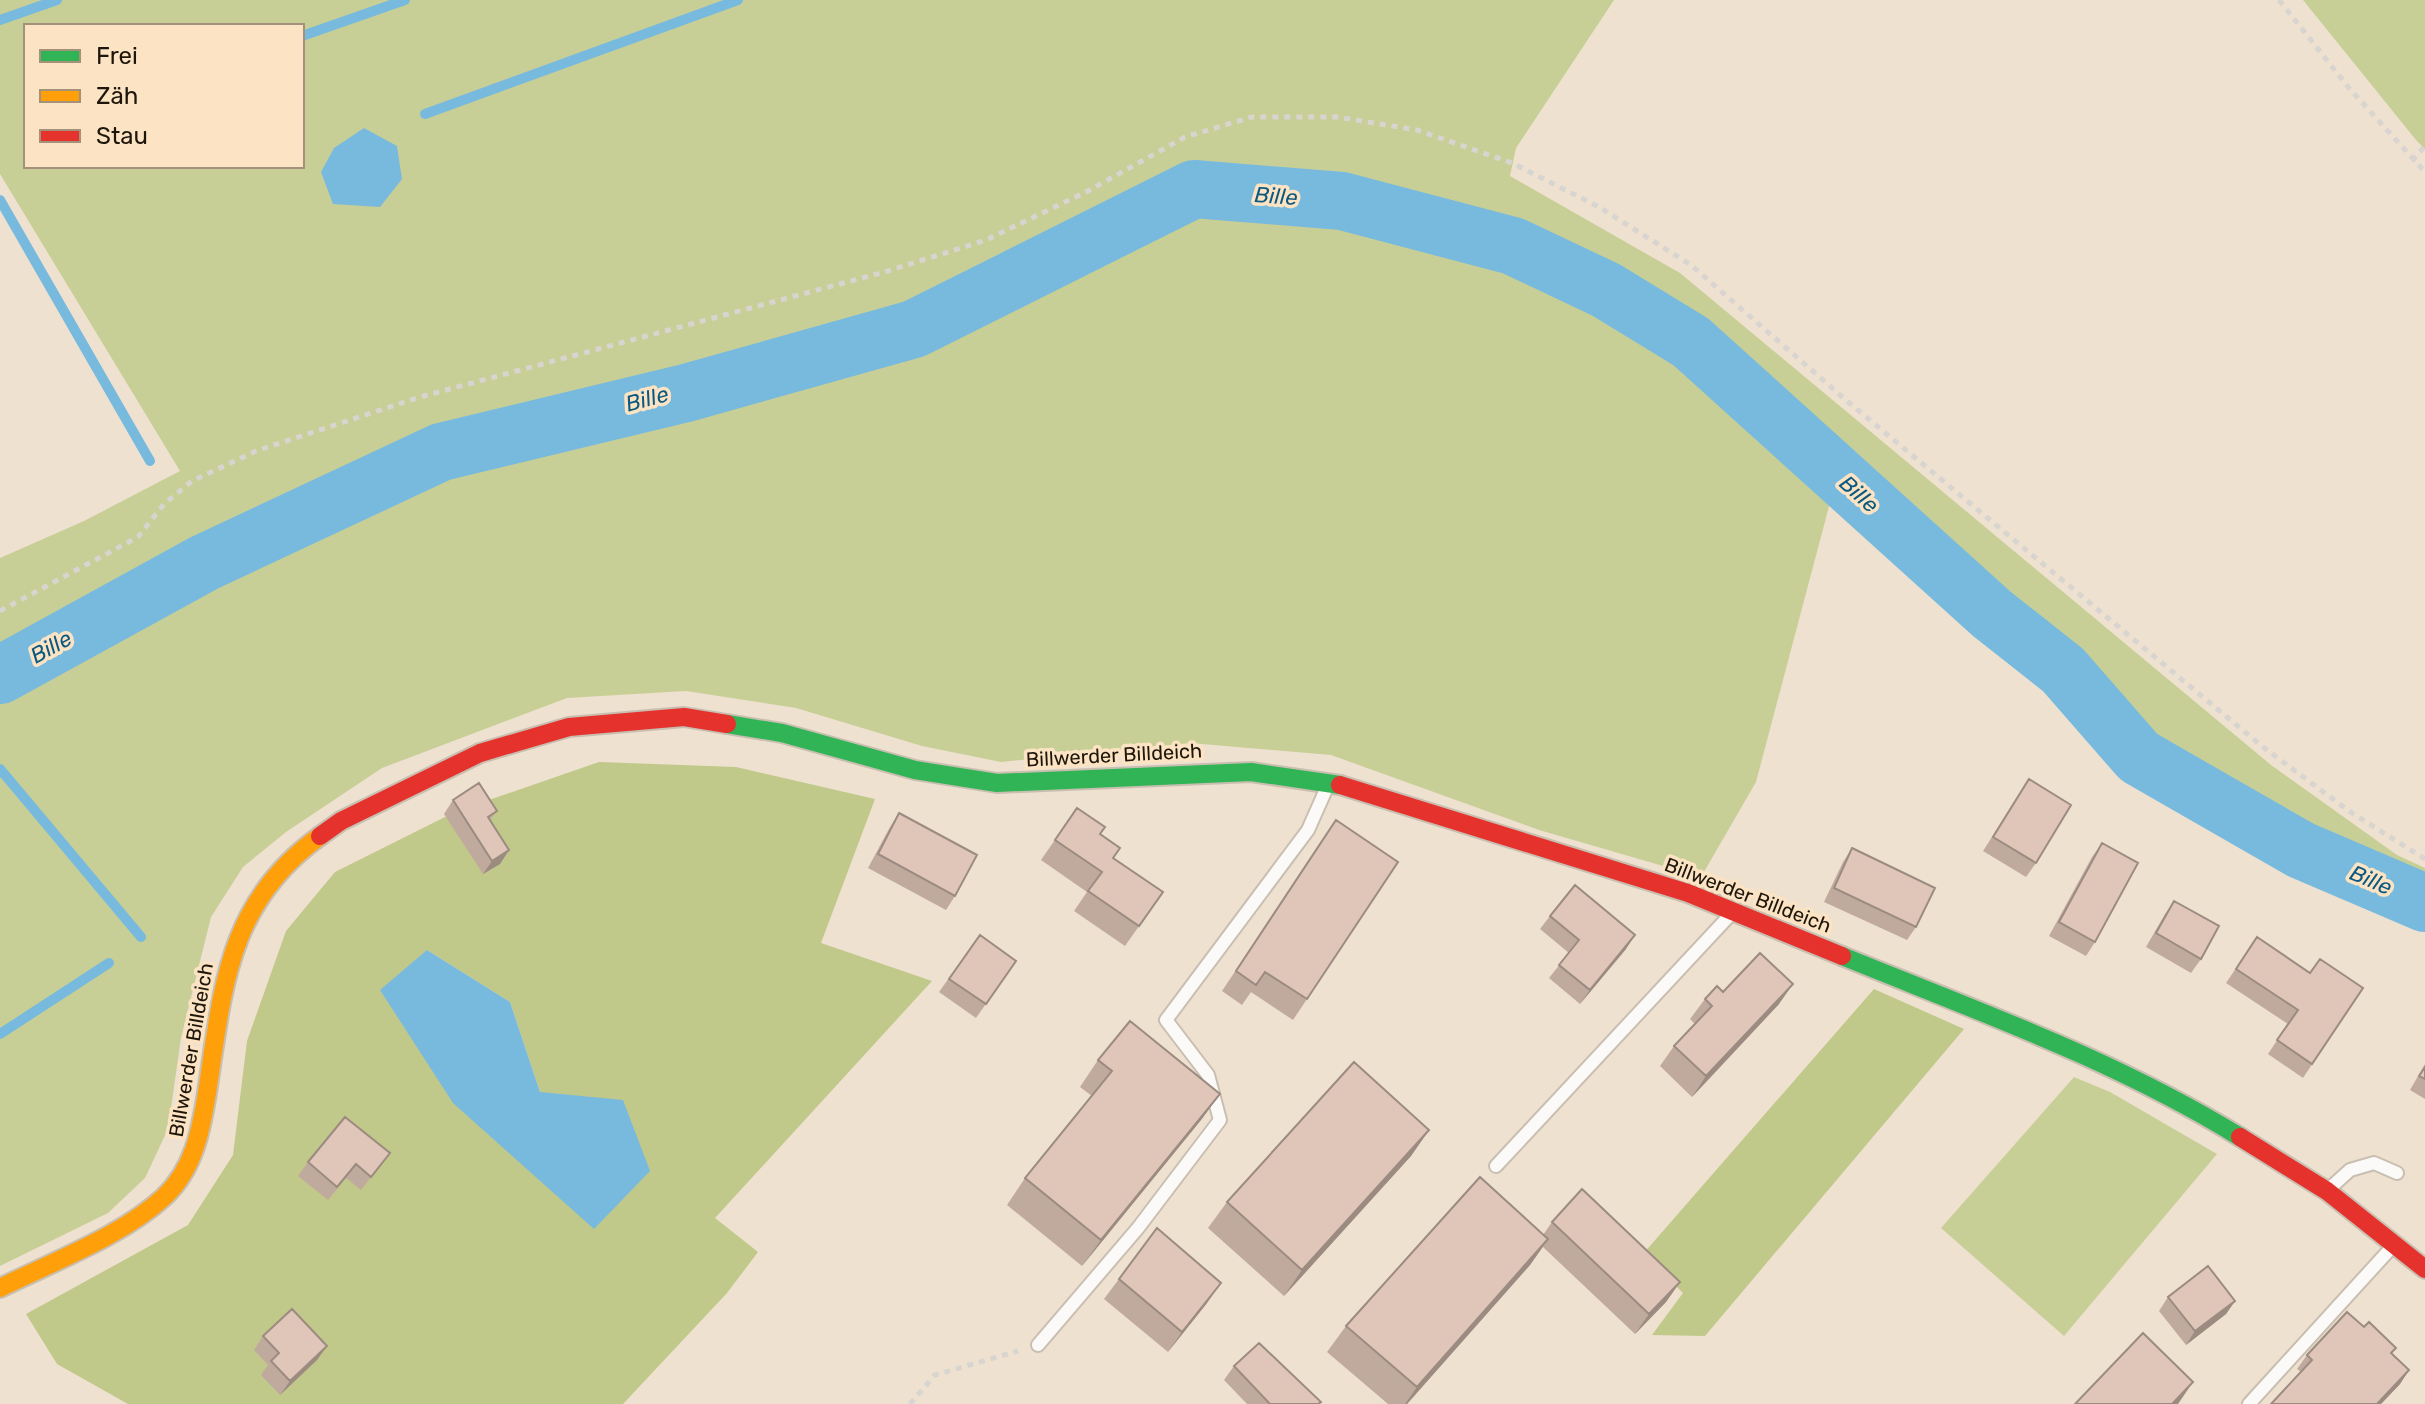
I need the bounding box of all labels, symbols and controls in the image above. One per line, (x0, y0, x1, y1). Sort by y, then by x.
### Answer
legend (24, 24, 304, 168)
text: Frei (96, 42, 138, 70)
text: Zäh (96, 82, 138, 110)
text: Stau (96, 122, 148, 150)
water label: Bille (1254, 181, 1298, 211)
water label: Bille (623, 380, 671, 418)
water label: Bille (1834, 470, 1884, 518)
water label: Bille (26, 625, 76, 669)
street label: Billwerder Billdeich (1025, 738, 1203, 772)
street label: Billwerder Billdeich (1661, 852, 1835, 938)
water label: Bille (2346, 859, 2396, 901)
street label: Billwerder Billdeich (164, 961, 218, 1139)

